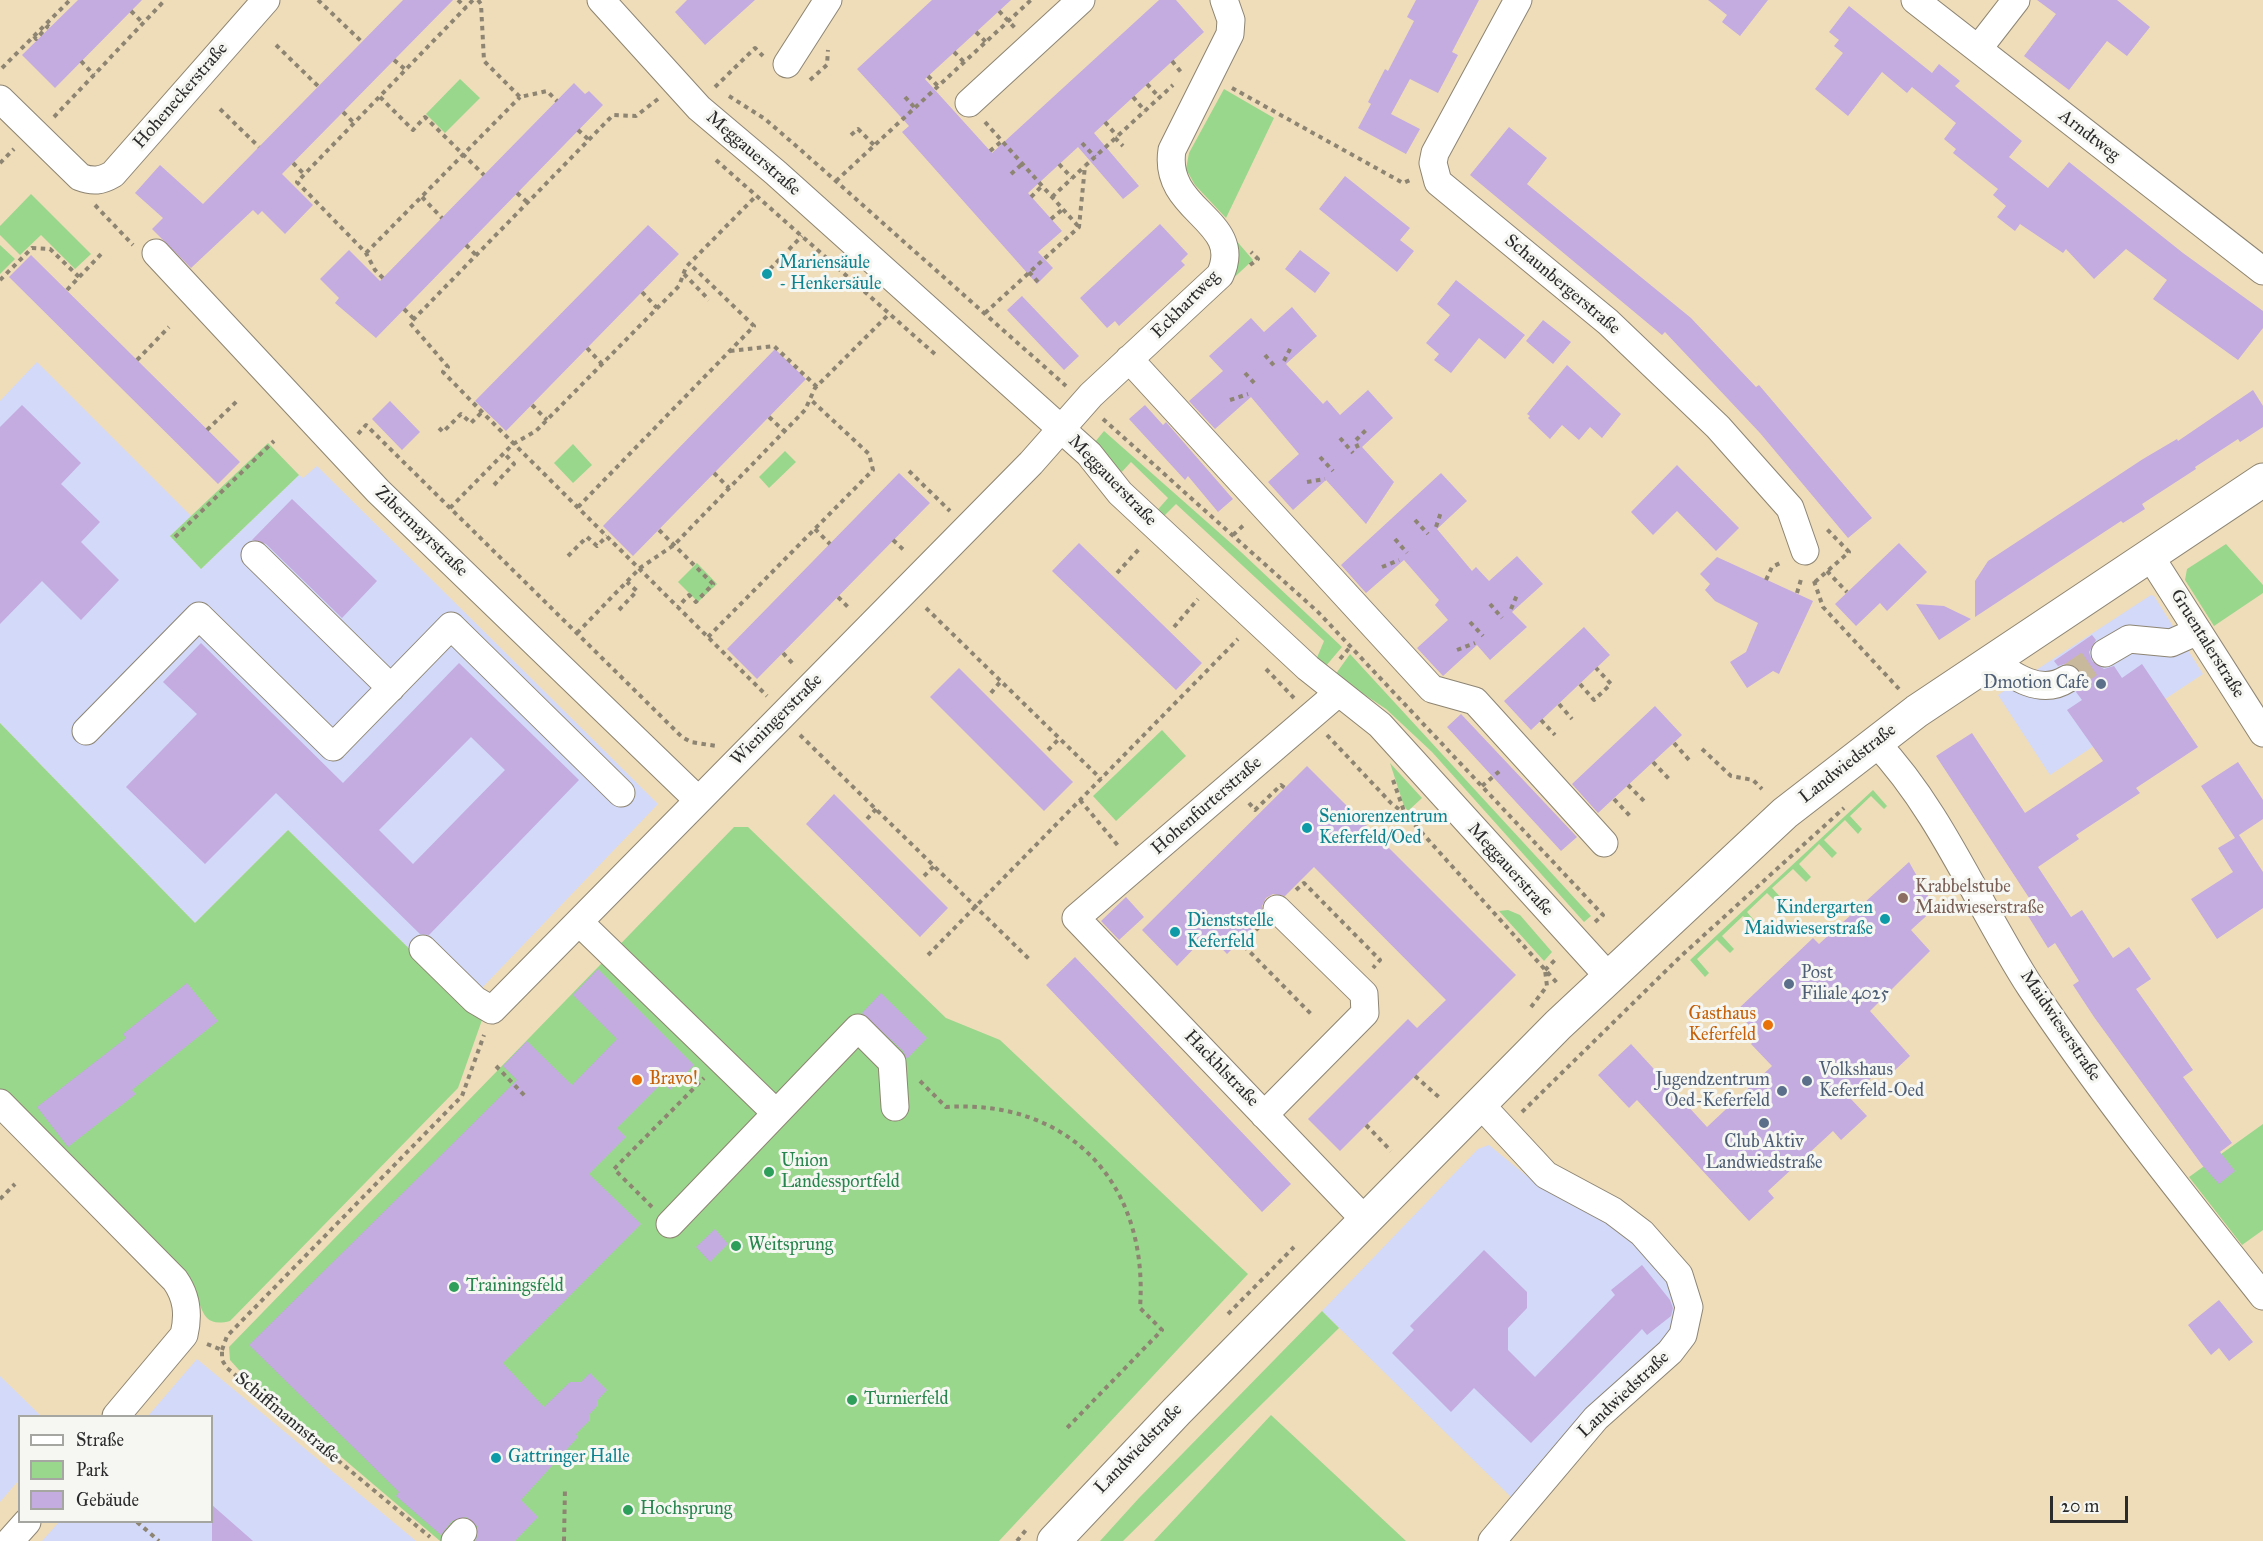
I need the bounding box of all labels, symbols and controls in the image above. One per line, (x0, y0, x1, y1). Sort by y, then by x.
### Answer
street label: Hoheneckerstraße (129, 39, 233, 153)
street label: Arndtweg (2054, 105, 2124, 167)
street label: Meggauerstraße (701, 107, 805, 201)
street label: Schaunbergerstraße (1500, 230, 1624, 340)
place label: Mariensäule - Henkersäule (779, 253, 881, 296)
marker: Mariensäule - Henkersäule (760, 267, 774, 281)
street label: Eckhartweg (1148, 267, 1224, 343)
street label: Meggauerstraße (1063, 431, 1161, 531)
street label: Zibermayrstraße (370, 482, 472, 582)
street label: Gruentalerstraße (2165, 586, 2249, 702)
street label: Wieningerstraße (727, 670, 827, 770)
place label: Dmotion Cafe (1983, 673, 2089, 695)
marker: Dmotion Cafe (2094, 677, 2108, 691)
street label: Landwiedstraße (1795, 720, 1901, 808)
street label: Hohenfurterstraße (1148, 752, 1266, 860)
place label: Seniorenzentrum Keferfeld/Oed (1319, 807, 1448, 850)
street label: Meggauerstraße (1462, 819, 1558, 921)
marker: Seniorenzentrum Keferfeld/Oed (1300, 821, 1314, 835)
place label: Krabbelstube Maidwieserstraße (1915, 877, 2044, 920)
marker: Krabbelstube Maidwieserstraße (1896, 891, 1910, 905)
place label: Kindergarten Maidwieserstraße (1744, 898, 1873, 940)
place label: Dienststelle Keferfeld (1187, 911, 1274, 954)
marker: Kindergarten Maidwieserstraße (1878, 912, 1892, 926)
marker: Dienststelle Keferfeld (1168, 925, 1182, 939)
place label: Post Filiale 4025 (1801, 963, 1889, 1006)
street label: Maidwieserstraße (2015, 966, 2105, 1086)
marker: Post Filiale 4025 (1782, 977, 1796, 991)
place label: Gasthaus Keferfeld (1689, 1004, 1756, 1046)
marker: Gasthaus Keferfeld (1761, 1018, 1775, 1032)
street label: Hackhlstraße (1179, 1026, 1263, 1112)
place label: Volkshaus Keferfeld-Oed (1819, 1060, 1924, 1102)
place label: Bravo! (649, 1069, 698, 1091)
place label: Jugendzentrum Oed-Keferfeld (1655, 1070, 1770, 1112)
marker: Bravo! (630, 1073, 644, 1087)
marker: Volkshaus Keferfeld-Oed (1800, 1074, 1814, 1088)
marker: Jugendzentrum Oed-Keferfeld (1775, 1084, 1789, 1098)
marker: Club Aktiv Landwiedstraße (1757, 1116, 1771, 1130)
place label: Club Aktiv Landwiedstraße (1706, 1132, 1822, 1174)
place label: Union Landessportfeld (781, 1151, 900, 1194)
marker: Union Landessportfeld (762, 1165, 776, 1179)
place label: Weitsprung (748, 1235, 833, 1257)
marker: Weitsprung (729, 1239, 743, 1253)
place label: Trainingsfeld (466, 1276, 564, 1298)
marker: Trainingsfeld (447, 1280, 461, 1294)
street label: Landwiedstraße (1574, 1347, 1674, 1443)
street label: Schiffmannstraße (230, 1368, 344, 1468)
place label: Turnierfeld (864, 1389, 949, 1411)
marker: Turnierfeld (845, 1393, 859, 1407)
street label: Landwiedstraße (1091, 1399, 1187, 1499)
legend (18, 1415, 213, 1523)
text: Straße (76, 1429, 124, 1451)
place label: Gattringer Halle (508, 1447, 630, 1469)
marker: Gattringer Halle (489, 1451, 503, 1465)
text: Park (76, 1459, 109, 1481)
scale bar (2053, 1484, 2131, 1522)
text: Gebäude (76, 1489, 139, 1511)
text: 20 m (2061, 1495, 2099, 1517)
place label: Hochsprung (640, 1499, 732, 1521)
marker: Hochsprung (621, 1503, 635, 1517)

